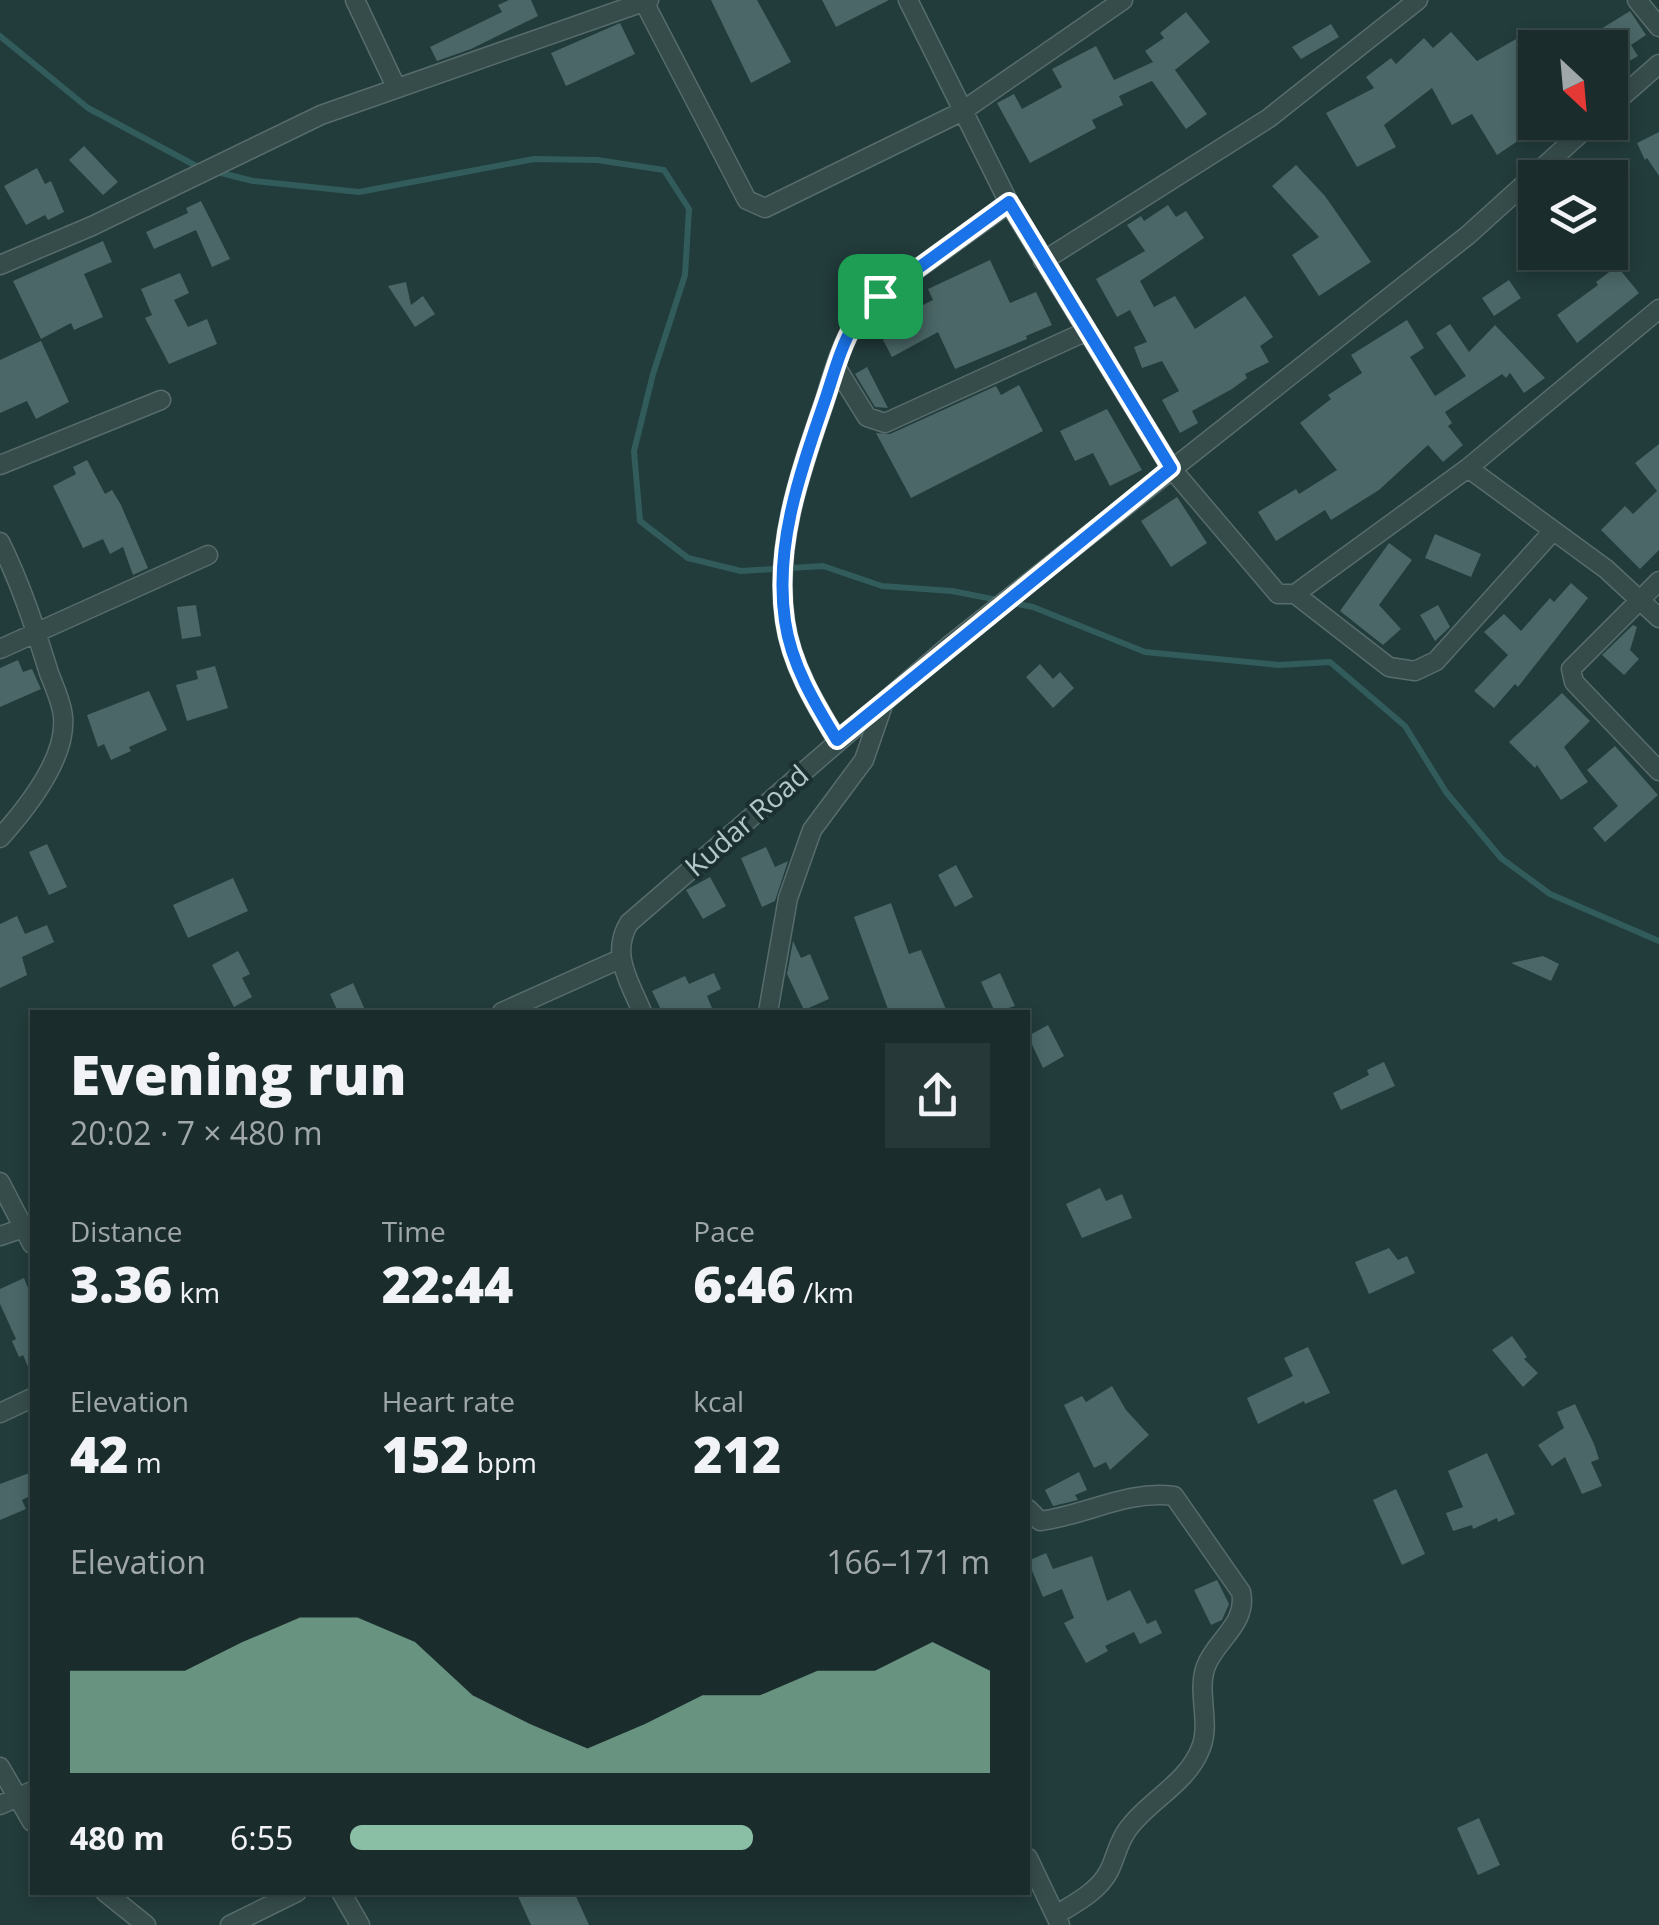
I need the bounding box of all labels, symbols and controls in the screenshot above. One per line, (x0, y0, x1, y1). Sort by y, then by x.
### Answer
north arrow (1518, 30, 1628, 140)
map controls (1518, 30, 1628, 270)
button: layers (1518, 160, 1628, 270)
pin (838, 254, 923, 339)
icon: arrive (853, 269, 908, 324)
street label: Kudar Road (676, 756, 816, 884)
text: Evening run (70, 1036, 406, 1111)
button: share (885, 1043, 990, 1148)
text: 20:02 · 7 × 480 m (70, 1111, 323, 1154)
text: Distance (70, 1212, 183, 1250)
text: Time (382, 1212, 446, 1250)
text: Pace (693, 1212, 755, 1250)
text: 3.36 (70, 1250, 172, 1318)
text: 22:44 (382, 1250, 513, 1318)
text: 6:46 (693, 1250, 796, 1318)
text: km (172, 1273, 220, 1311)
text: /km (796, 1273, 854, 1311)
text: Elevation (70, 1382, 189, 1420)
text: Heart rate (382, 1382, 515, 1420)
text: kcal (693, 1382, 744, 1420)
text: 42 (70, 1420, 129, 1488)
text: 152 (382, 1420, 470, 1488)
text: 212 (693, 1420, 781, 1488)
text: m (129, 1443, 162, 1481)
text: bpm (470, 1443, 537, 1481)
text: Elevation (70, 1540, 206, 1583)
text: 166–171 m (826, 1540, 990, 1583)
text: 480 m (70, 1816, 165, 1859)
text: 6:55 (230, 1816, 293, 1859)

